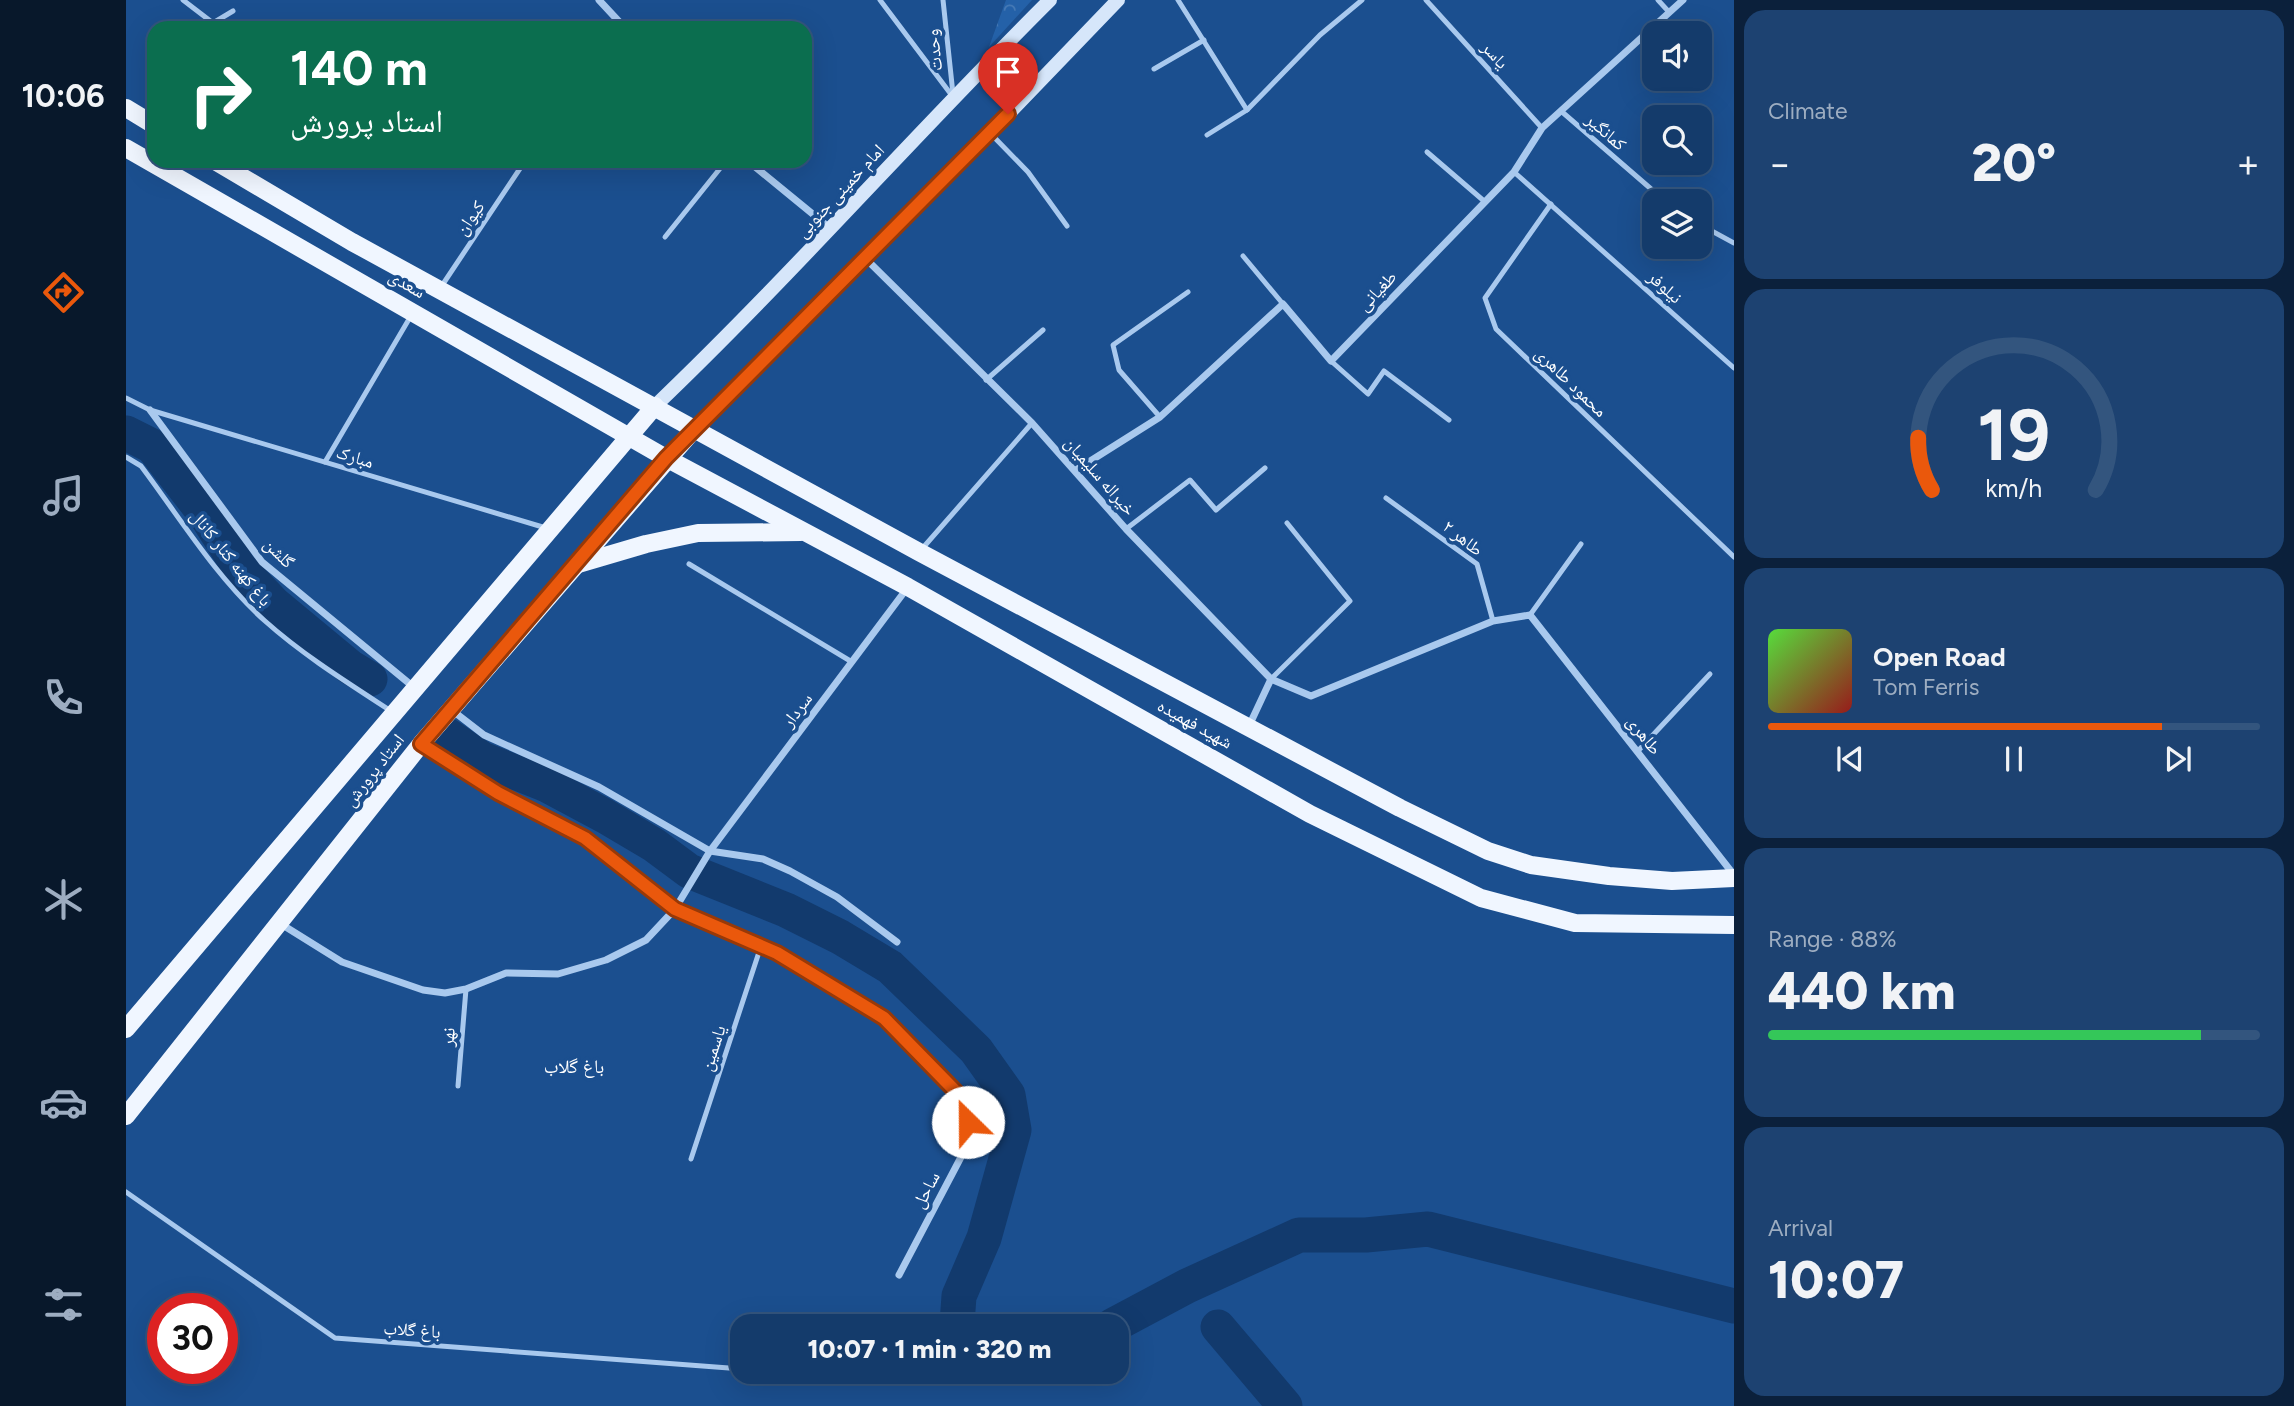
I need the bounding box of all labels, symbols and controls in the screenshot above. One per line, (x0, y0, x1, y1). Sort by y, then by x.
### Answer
map controls (1642, 21, 1712, 259)
button: sound (1642, 21, 1712, 91)
street label: وحدت (921, 28, 947, 72)
street label: یاسر (1476, 36, 1513, 73)
text: 140 m (290, 38, 428, 97)
pin (978, 42, 1038, 114)
icon: right (175, 49, 266, 140)
icon: arrive (989, 53, 1027, 91)
text: 10:06 (21, 77, 105, 115)
text: Climate (1768, 97, 1847, 125)
text: استاد پرورش (290, 102, 443, 140)
button: search (1642, 105, 1712, 175)
street label: کمانگیر (1581, 108, 1631, 156)
text: 20° (1972, 132, 2056, 194)
street label: امام خمینی جنوبی (791, 140, 890, 243)
text: − (1768, 141, 1792, 187)
text: + (2236, 141, 2260, 187)
button: layers (1642, 189, 1712, 259)
street label: کیوان (450, 196, 490, 240)
street label: سعدی (385, 265, 429, 303)
street label: نیلوفر (1642, 265, 1687, 308)
street label: طغیانی (1353, 266, 1401, 316)
icon: directions (39, 268, 88, 317)
street label: محمود طاهری (1530, 342, 1612, 422)
text: 19 (1978, 391, 2050, 478)
street label: خیراله سلیمیان (1060, 432, 1140, 520)
street label: مبارک (334, 441, 376, 473)
icon: music (39, 471, 88, 520)
text: km/h (1985, 473, 2043, 503)
street label: باغ کهنه کنار کانال (185, 505, 277, 611)
street label: طاهر ۲ (1438, 515, 1488, 561)
street label: گلشن (259, 533, 299, 573)
text: Open Road (1873, 641, 2006, 673)
icon: phone (39, 673, 88, 722)
text: Tom Ferris (1873, 673, 1979, 701)
street label: سردار (776, 688, 817, 733)
street label: شهید فهمیده (1154, 694, 1236, 754)
street label: طاهری (1622, 711, 1666, 759)
street label: استاد پرورش (339, 729, 409, 811)
icon: previous (1831, 740, 1869, 778)
icon: pause (1995, 740, 2033, 778)
icon: next (2159, 740, 2197, 778)
icon: climate (39, 875, 88, 924)
text: Range · 88% (1768, 925, 1897, 953)
text: 440 km (1768, 960, 1956, 1022)
street label: یاسمین (695, 1022, 731, 1074)
street label: نهر (436, 1026, 460, 1048)
district label: باغ گلاب (544, 1055, 604, 1078)
icon: car (39, 1078, 88, 1127)
position arrow (931, 1085, 1005, 1159)
street label: ساحل (907, 1168, 945, 1212)
text: Arrival (1768, 1214, 1833, 1242)
text: 10:07 (1768, 1249, 1904, 1311)
icon: filters (39, 1280, 88, 1329)
speed limit sign: 30 (147, 1293, 238, 1384)
street label: باغ گلاب (383, 1317, 441, 1343)
text: 10:07 · 1 min · 320 m (807, 1333, 1052, 1365)

